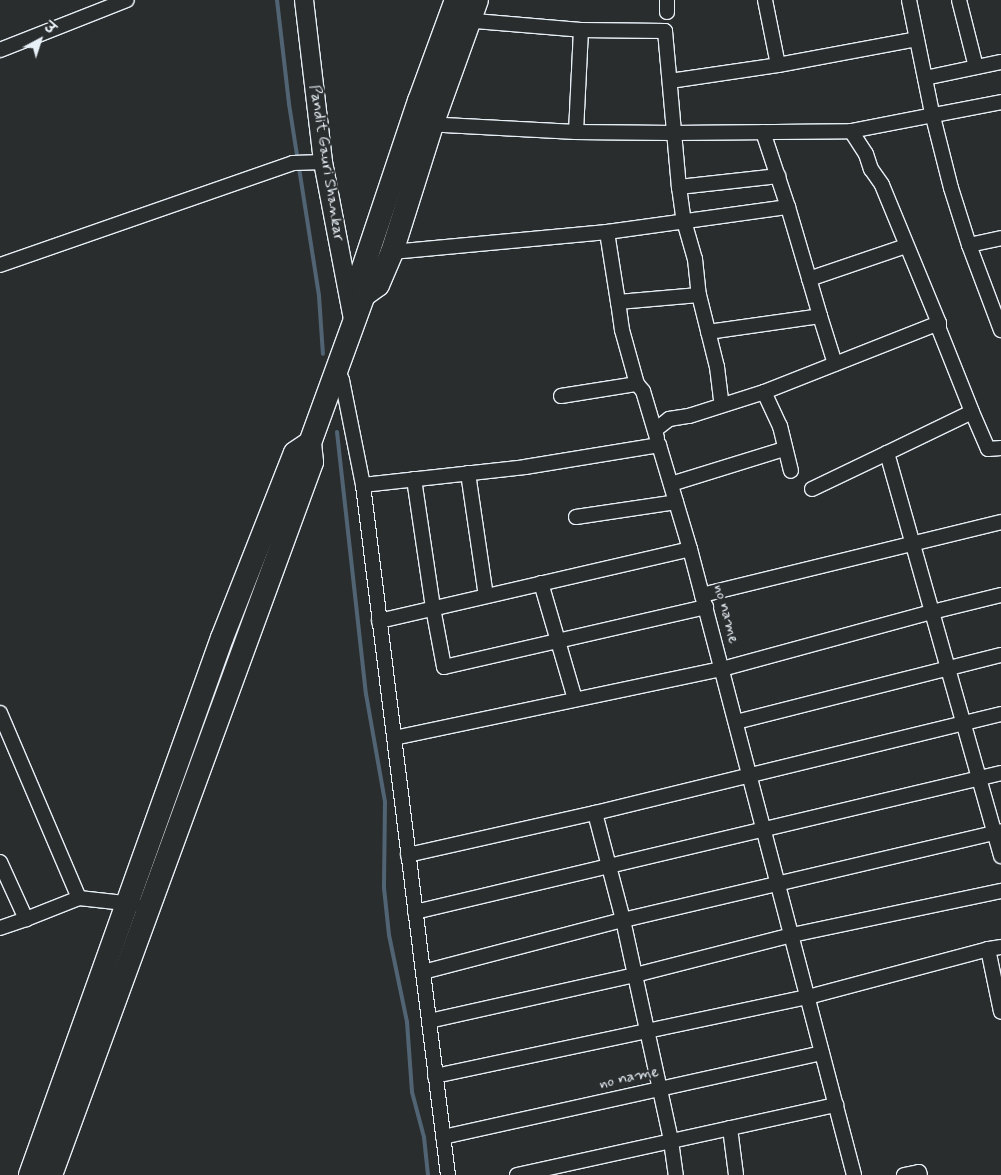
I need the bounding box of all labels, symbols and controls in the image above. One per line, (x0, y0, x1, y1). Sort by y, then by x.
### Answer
north arrow (15, 15, 65, 65)
text: उ (40, 19, 59, 38)
street label: Pandit Gauri Shankar (305, 87, 347, 239)
street label: no name (709, 584, 743, 644)
street label: no name (599, 1063, 659, 1093)

